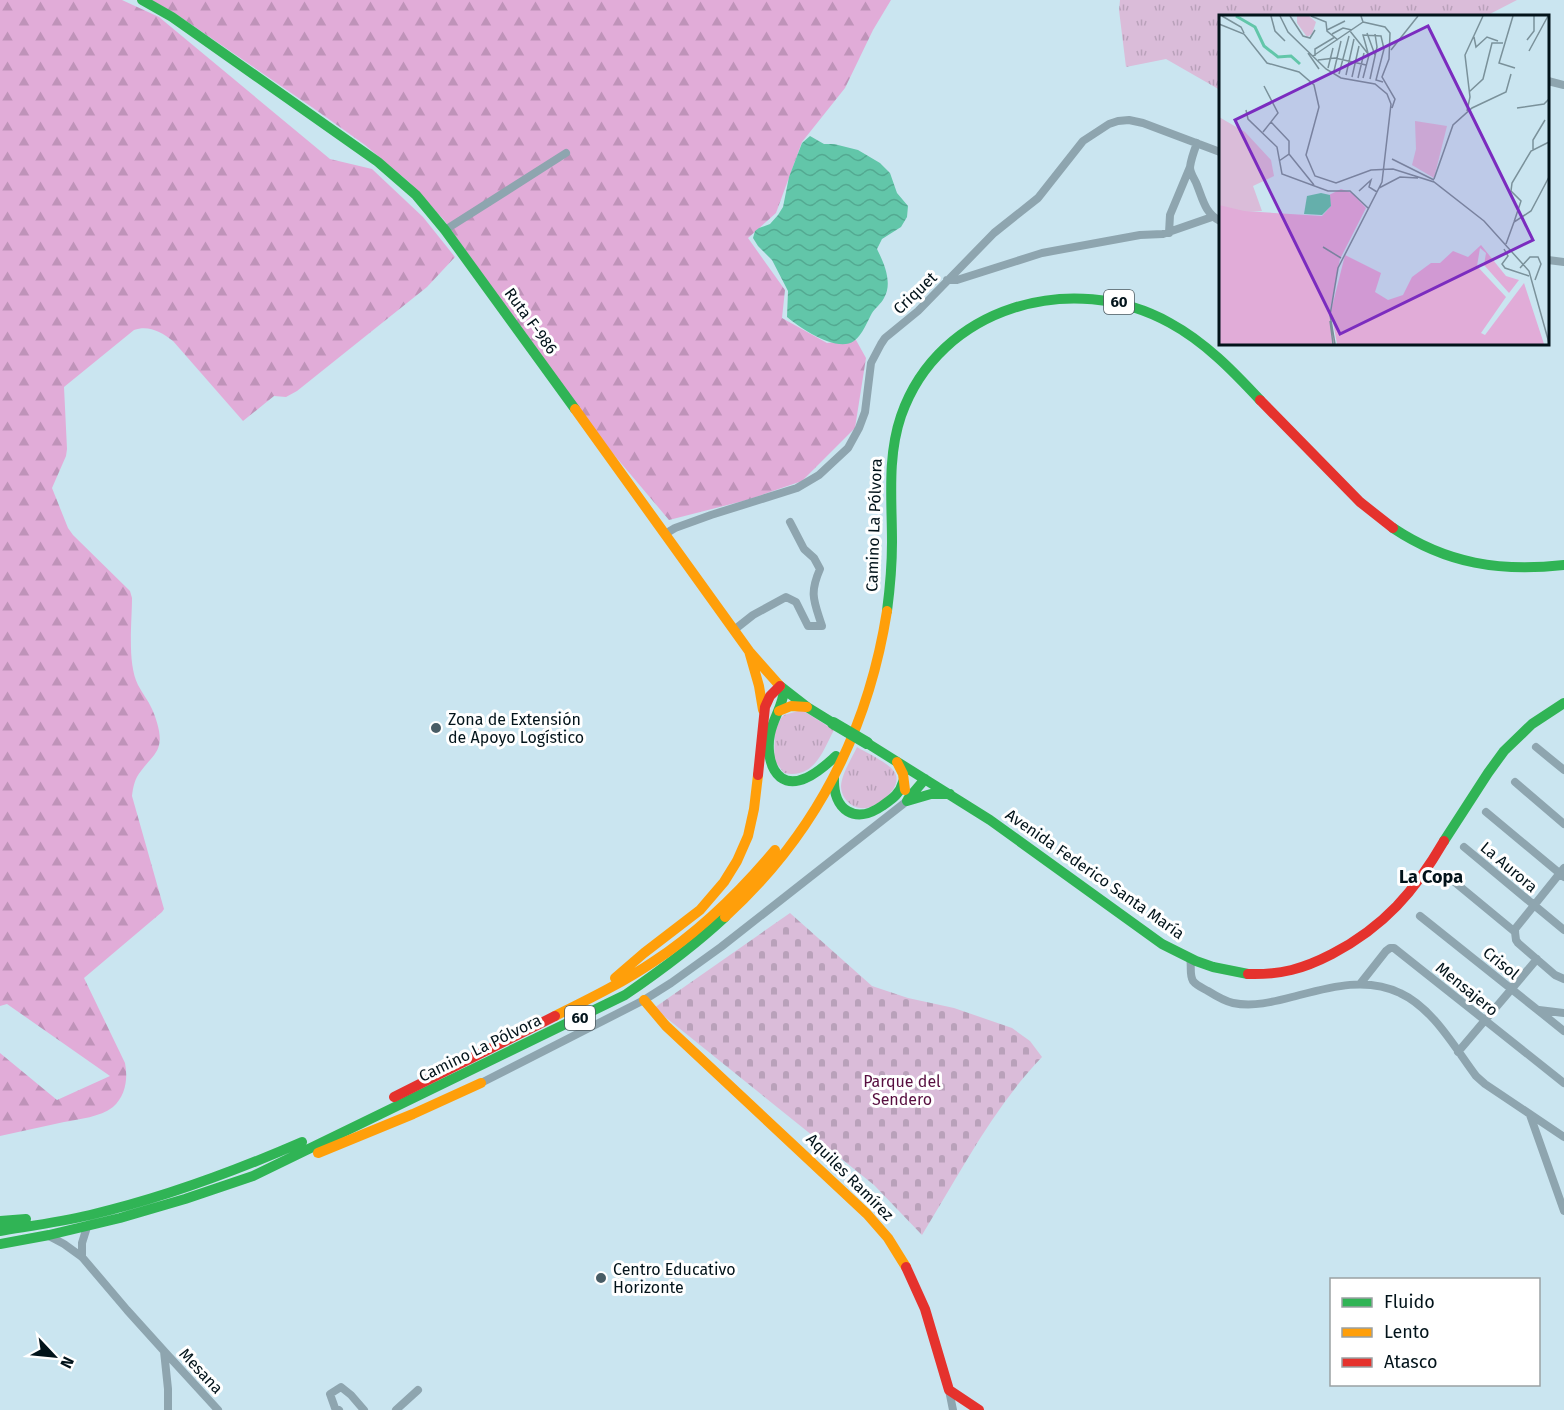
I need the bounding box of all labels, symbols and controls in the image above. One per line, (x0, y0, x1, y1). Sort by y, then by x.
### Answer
inset map (1219, 15, 1549, 345)
street label: Criquet (889, 268, 941, 318)
street label: Ruta F-986 (501, 284, 561, 358)
road number: 60 (1104, 290, 1134, 314)
street label: Camino La Pólvora (862, 458, 886, 592)
place label: Zona de Extensión de Apoyo Logístico (448, 710, 584, 747)
marker: Zona de Extensión de Apoyo Logístico (429, 721, 443, 735)
street label: Avenida Federico Santa María (1002, 805, 1188, 943)
street label: La Aurora (1477, 838, 1541, 896)
district label: La Copa (1399, 866, 1463, 888)
street label: Crisol (1479, 943, 1523, 983)
street label: Mensajero (1432, 958, 1502, 1020)
road number: 60 (565, 1006, 595, 1030)
street label: Camino La Pólvora (416, 1010, 544, 1086)
park label: Parque del Sendero (863, 1072, 941, 1109)
street label: Aquiles Ramírez (802, 1129, 898, 1225)
place label: Centro Educativo Horizonte (613, 1260, 736, 1297)
marker: Centro Educativo Horizonte (594, 1271, 608, 1285)
legend (1330, 1278, 1540, 1386)
text: Fluido (1384, 1291, 1435, 1313)
text: Lento (1384, 1321, 1430, 1343)
north arrow (24, 1326, 84, 1386)
street label: Mesana (175, 1344, 227, 1398)
text: Atasco (1384, 1351, 1437, 1373)
text: N (56, 1353, 78, 1371)

